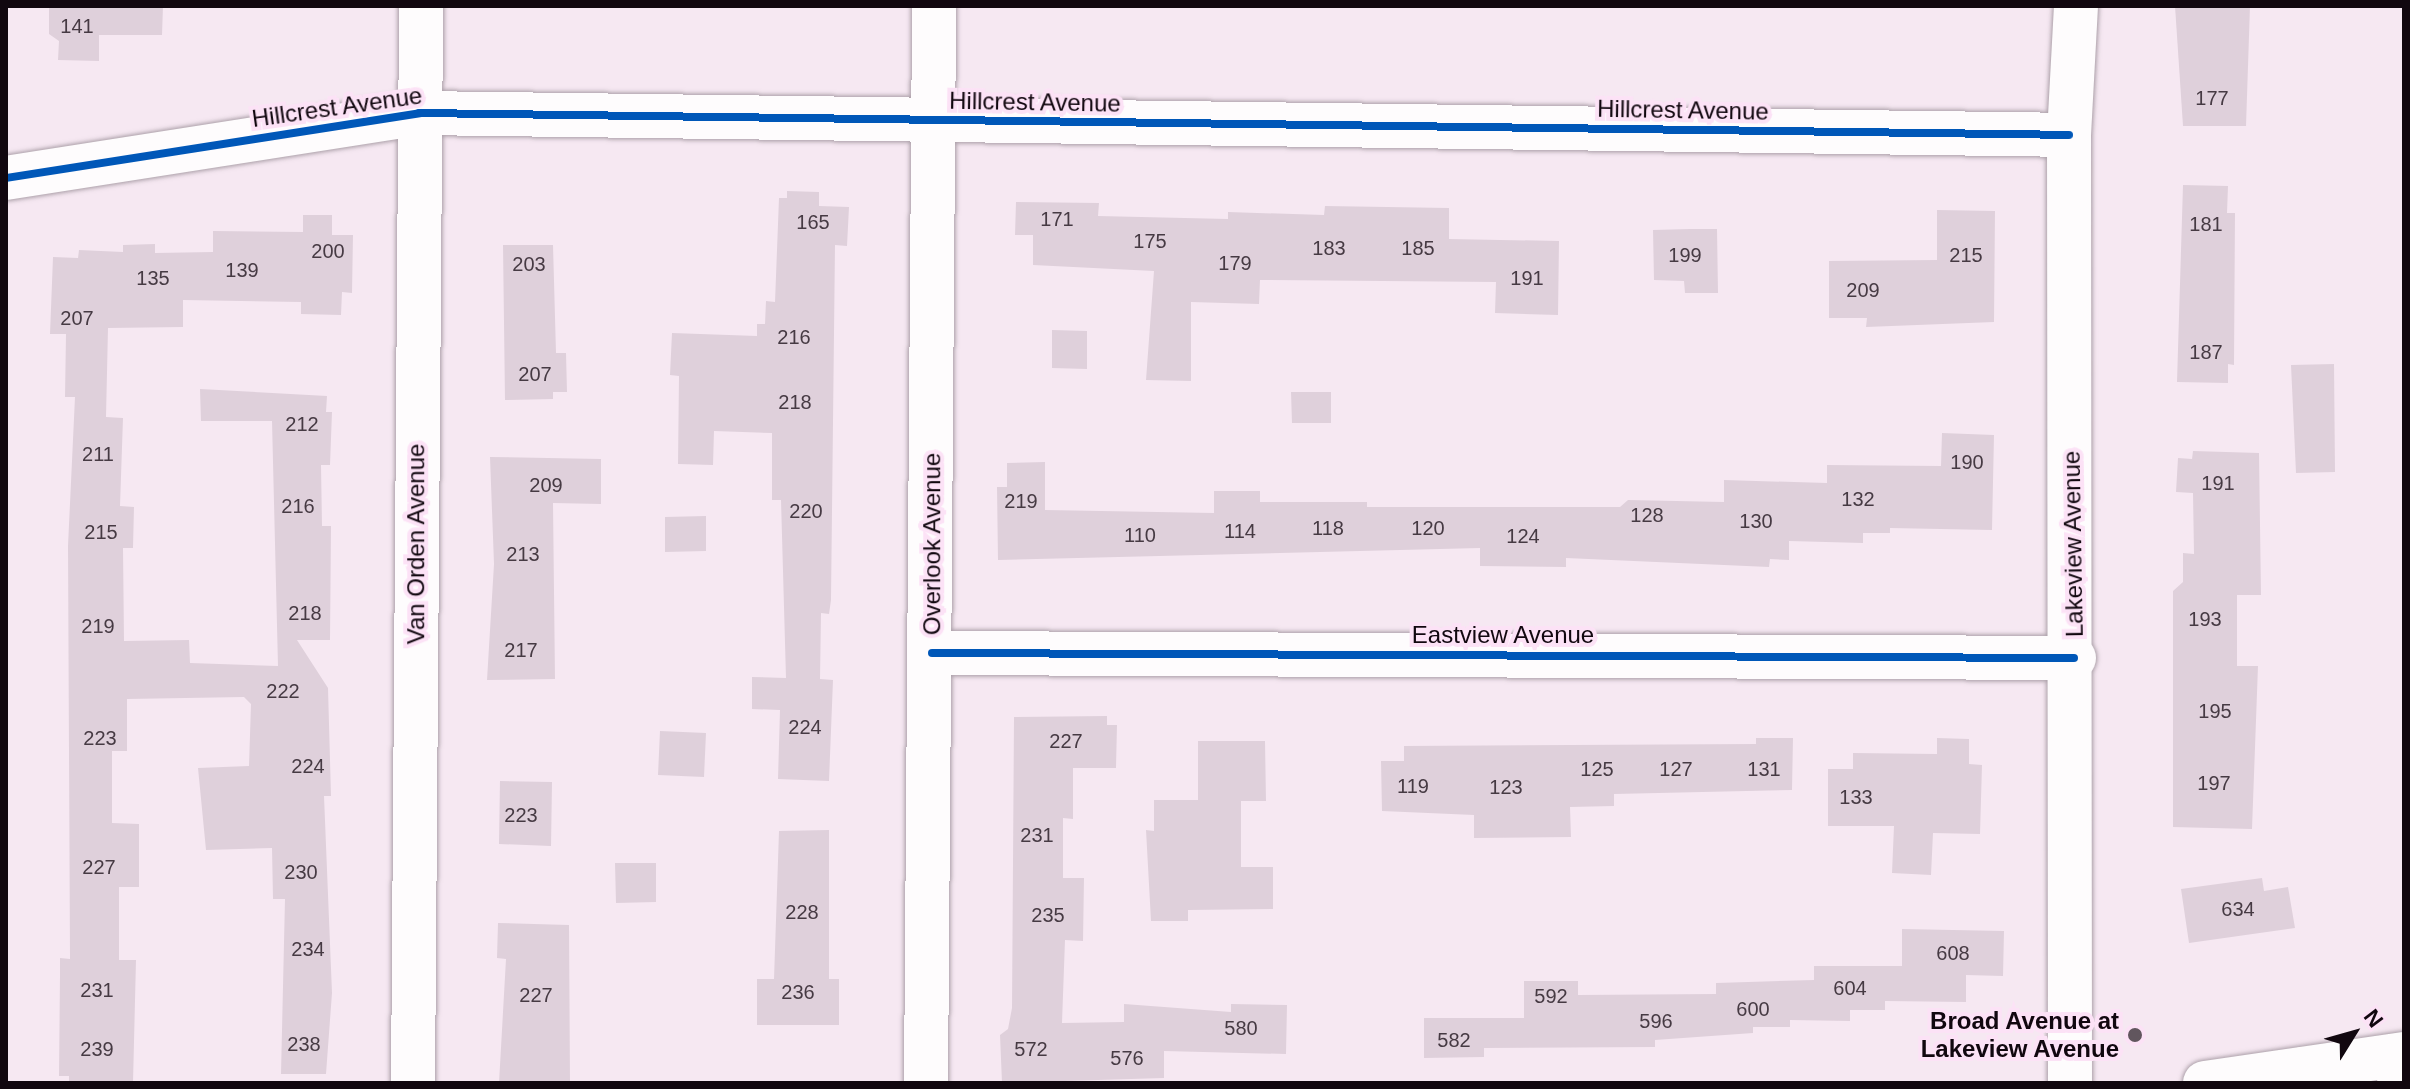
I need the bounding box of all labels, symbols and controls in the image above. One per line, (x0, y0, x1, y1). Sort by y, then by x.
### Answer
house number: 141 (60, 14, 94, 38)
street label: Hillcrest Avenue (249, 81, 425, 133)
street label: Hillcrest Avenue (948, 86, 1122, 118)
house number: 177 (2195, 86, 2229, 110)
street label: Hillcrest Avenue (1596, 94, 1770, 126)
house number: 171 (1040, 207, 1074, 231)
house number: 165 (796, 210, 830, 234)
house number: 181 (2189, 212, 2223, 236)
house number: 175 (1133, 229, 1167, 253)
house number: 183 (1312, 236, 1346, 260)
house number: 185 (1401, 236, 1435, 260)
house number: 200 (311, 239, 345, 263)
house number: 199 (1668, 243, 1702, 267)
house number: 215 (1949, 243, 1983, 267)
house number: 179 (1218, 251, 1252, 275)
house number: 203 (512, 252, 546, 276)
house number: 139 (225, 258, 259, 282)
house number: 135 (136, 266, 170, 290)
house number: 191 (1510, 266, 1544, 290)
house number: 209 (1846, 278, 1880, 302)
house number: 207 (60, 306, 94, 330)
house number: 216 (777, 325, 811, 349)
house number: 187 (2189, 340, 2223, 364)
house number: 207 (518, 362, 552, 386)
house number: 218 (778, 390, 812, 414)
house number: 212 (285, 412, 319, 436)
house number: 211 (82, 442, 114, 466)
street label: Van Orden Avenue (402, 443, 430, 645)
house number: 190 (1950, 450, 1984, 474)
street label: Lakeview Avenue (2057, 450, 2089, 638)
street label: Overlook Avenue (918, 452, 946, 636)
house number: 191 (2201, 471, 2235, 495)
house number: 209 (529, 473, 563, 497)
house number: 132 (1841, 487, 1875, 511)
house number: 219 (1004, 489, 1038, 513)
house number: 216 (281, 494, 315, 518)
house number: 220 (789, 499, 823, 523)
house number: 128 (1630, 503, 1664, 527)
house number: 130 (1739, 509, 1773, 533)
house number: 118 (1312, 516, 1344, 540)
house number: 120 (1411, 516, 1445, 540)
house number: 114 (1224, 519, 1256, 543)
house number: 215 (84, 520, 118, 544)
house number: 110 (1124, 523, 1156, 547)
house number: 124 (1506, 524, 1540, 548)
house number: 213 (506, 542, 540, 566)
house number: 218 (288, 601, 322, 625)
house number: 193 (2188, 607, 2222, 631)
house number: 219 (81, 614, 115, 638)
street label: Eastview Avenue (1411, 621, 1595, 649)
house number: 217 (504, 638, 538, 662)
house number: 222 (266, 679, 300, 703)
house number: 195 (2198, 699, 2232, 723)
house number: 224 (788, 715, 822, 739)
house number: 223 (83, 726, 117, 750)
house number: 227 (1049, 729, 1083, 753)
house number: 224 (291, 754, 325, 778)
house number: 125 (1580, 757, 1614, 781)
house number: 127 (1659, 757, 1693, 781)
house number: 131 (1747, 757, 1781, 781)
house number: 197 (2197, 771, 2231, 795)
house number: 119 (1397, 774, 1429, 798)
house number: 123 (1489, 775, 1523, 799)
house number: 133 (1839, 785, 1873, 809)
house number: 223 (504, 803, 538, 827)
house number: 231 (1020, 823, 1054, 847)
house number: 227 (82, 855, 116, 879)
house number: 230 (284, 860, 318, 884)
house number: 634 (2221, 897, 2255, 921)
house number: 228 (785, 900, 819, 924)
house number: 235 (1031, 903, 1065, 927)
house number: 234 (291, 937, 325, 961)
house number: 608 (1936, 941, 1970, 965)
house number: 604 (1833, 976, 1867, 1000)
house number: 231 (80, 978, 114, 1002)
house number: 236 (781, 980, 815, 1004)
house number: 227 (519, 983, 553, 1007)
house number: 592 (1534, 984, 1568, 1008)
north arrow (2314, 993, 2394, 1073)
house number: 600 (1736, 997, 1770, 1021)
text: N (2359, 1004, 2388, 1032)
place label: Broad Avenue at Lakeview Avenue (1920, 1007, 2119, 1063)
house number: 596 (1639, 1009, 1673, 1033)
house number: 580 (1224, 1016, 1258, 1040)
marker: Broad Avenue at Lakeview Avenue (2126, 1026, 2144, 1044)
house number: 582 (1437, 1028, 1471, 1052)
house number: 238 (287, 1032, 321, 1056)
house number: 239 (80, 1037, 114, 1061)
house number: 572 (1014, 1037, 1048, 1061)
house number: 576 (1110, 1046, 1144, 1070)

